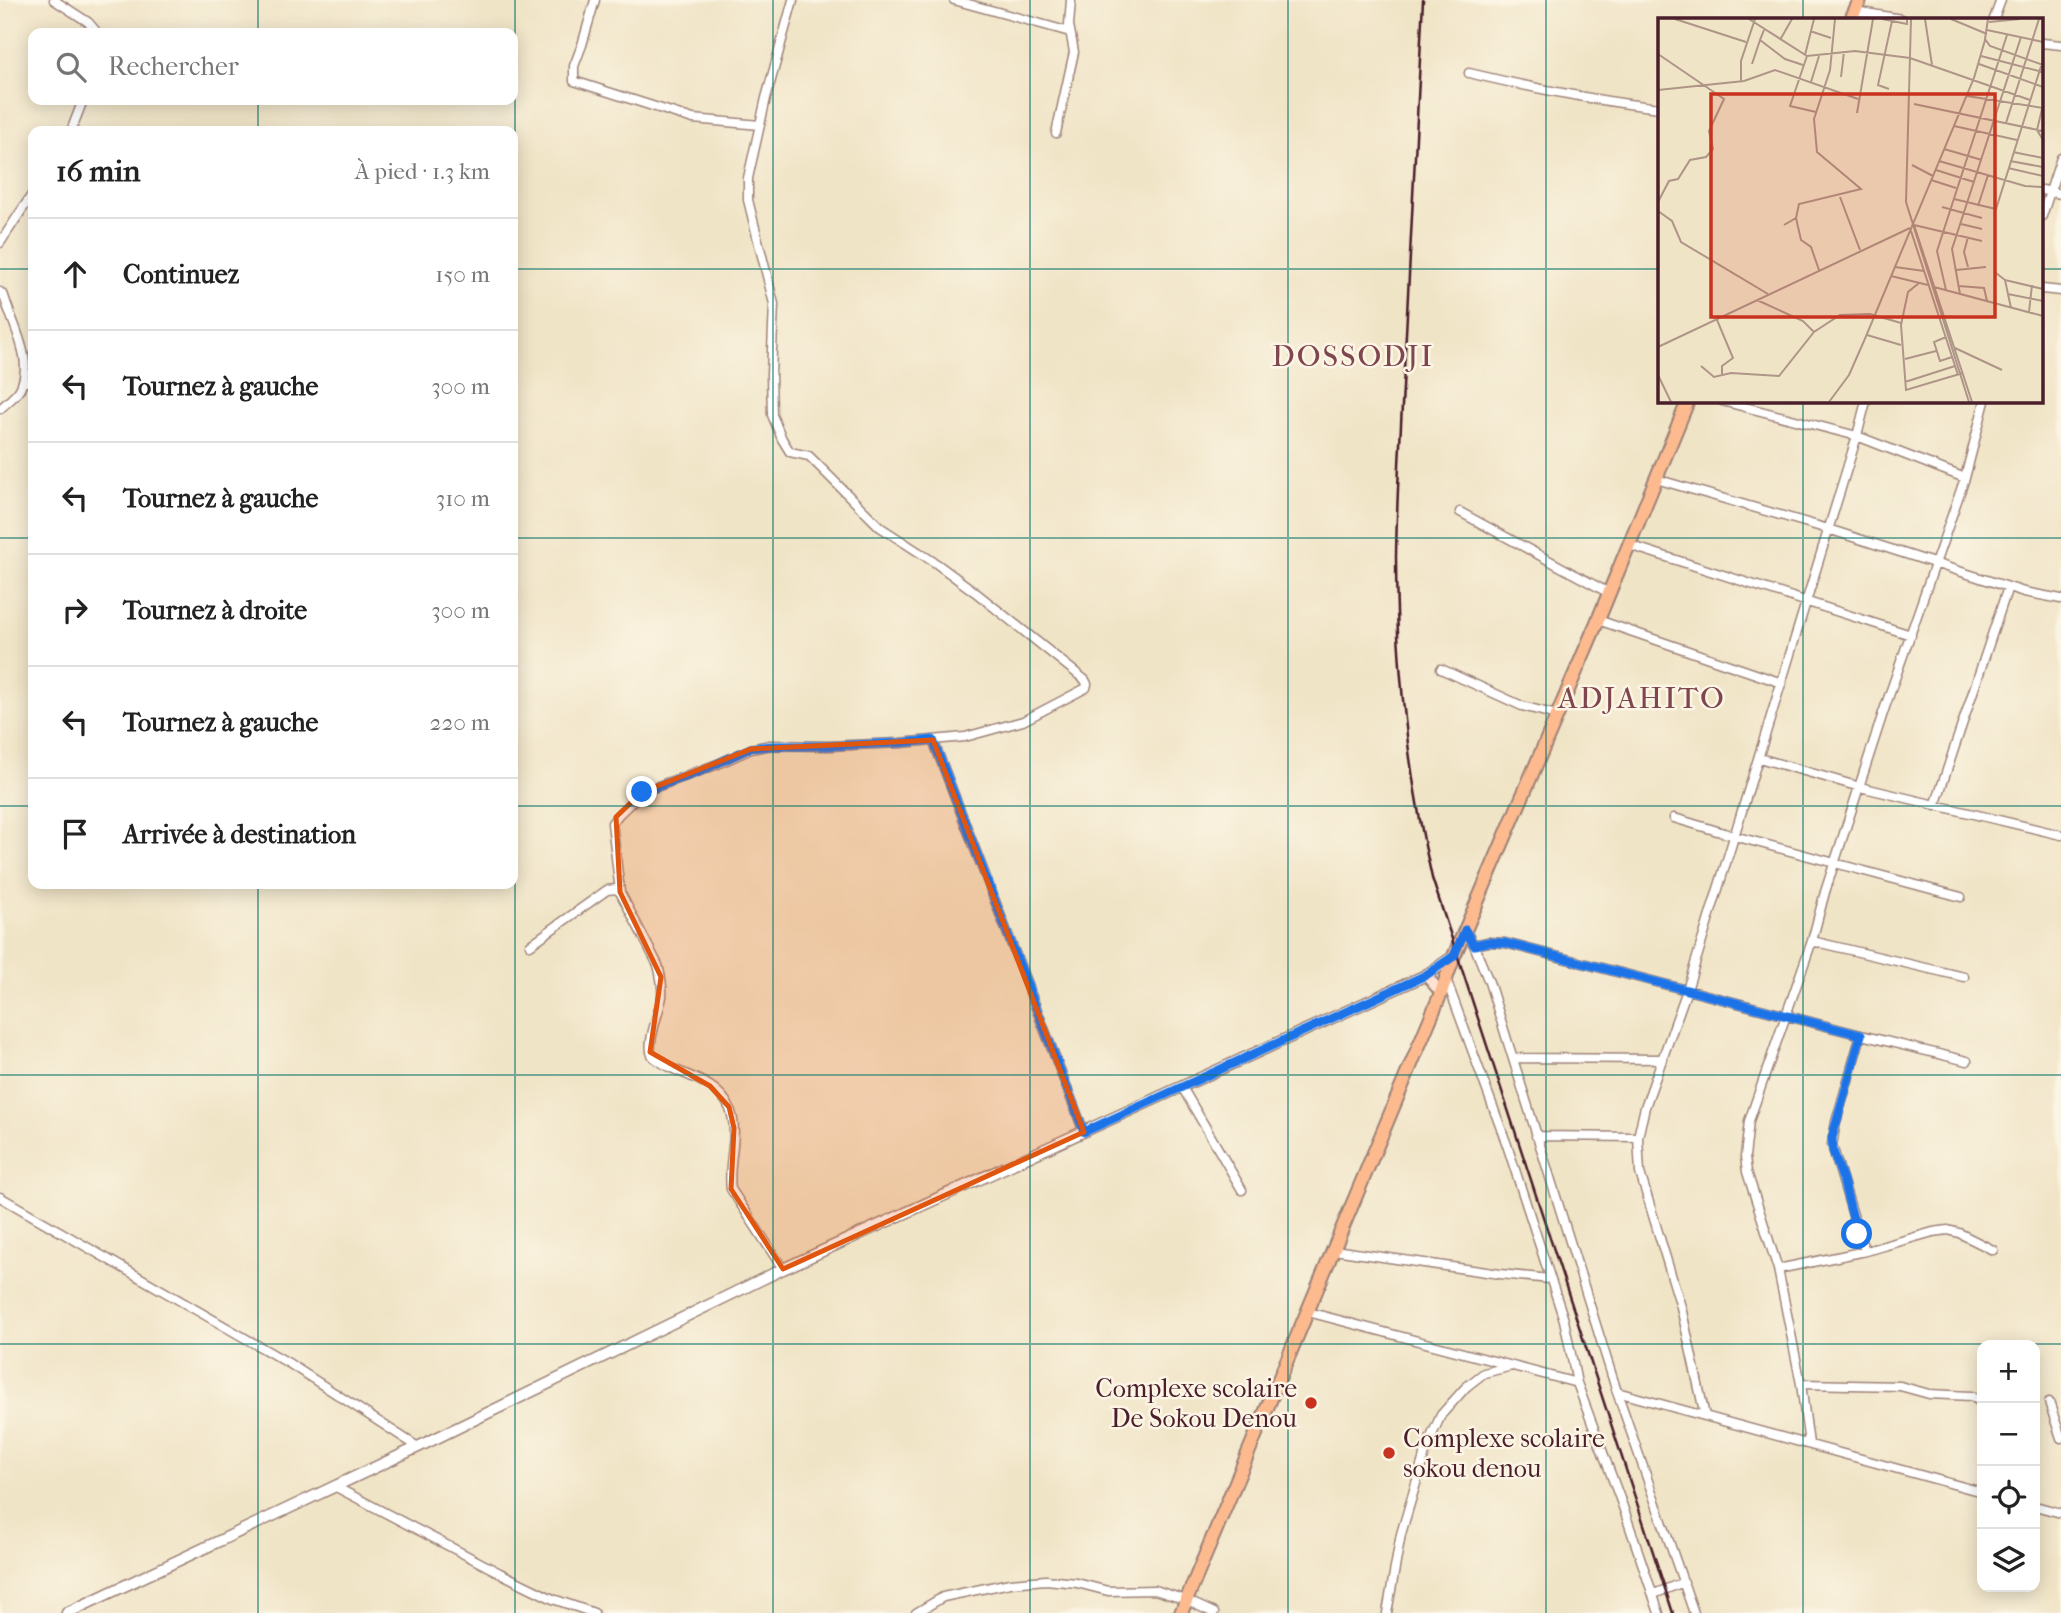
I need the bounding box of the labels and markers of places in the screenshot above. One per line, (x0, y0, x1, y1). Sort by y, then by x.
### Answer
place label: Complexe scolaire De Sokou Denou (1095, 1373, 1297, 1434)
marker: Complexe scolaire De Sokou Denou (1303, 1395, 1319, 1411)
place label: Complexe scolaire sokou denou (1403, 1423, 1605, 1484)
marker: Complexe scolaire sokou denou (1381, 1445, 1397, 1461)

